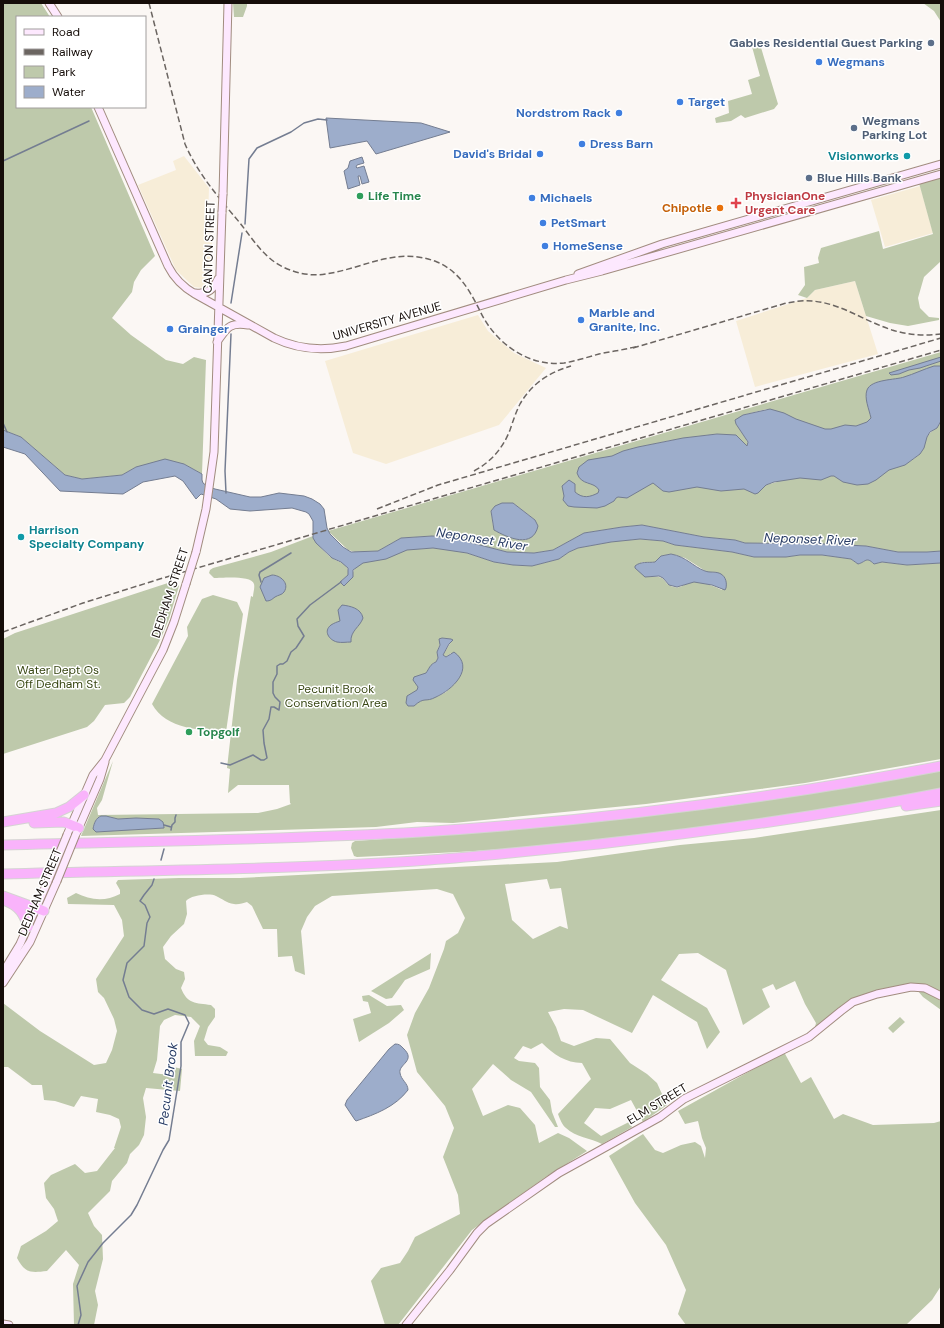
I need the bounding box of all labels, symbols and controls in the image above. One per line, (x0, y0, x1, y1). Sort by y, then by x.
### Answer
legend (16, 16, 146, 108)
text: Road (52, 24, 80, 40)
place label: Gables Residential Guest Parking (729, 35, 923, 51)
marker: Gables Residential Guest Parking (926, 38, 936, 48)
text: Railway (52, 44, 93, 60)
place label: Wegmans (827, 54, 885, 70)
marker: Wegmans (814, 57, 824, 67)
text: Park (52, 64, 76, 80)
text: Water (52, 84, 86, 100)
place label: Target (688, 94, 725, 110)
marker: Target (675, 97, 685, 107)
place label: Nordstrom Rack (516, 105, 611, 121)
marker: Nordstrom Rack (614, 108, 624, 118)
place label: Wegmans Parking Lot (862, 113, 927, 143)
marker: Wegmans Parking Lot (849, 123, 859, 133)
place label: Dress Barn (590, 136, 653, 152)
marker: Dress Barn (577, 139, 587, 149)
place label: David's Bridal (453, 146, 532, 162)
place label: Visionworks (828, 148, 899, 164)
marker: David's Bridal (535, 149, 545, 159)
marker: Visionworks (902, 151, 912, 161)
place label: Blue Hills Bank (817, 170, 902, 186)
marker: Blue Hills Bank (804, 173, 814, 183)
place label: Life Time (368, 188, 421, 204)
place label: PhysicianOne Urgent Care (745, 188, 825, 218)
place label: Michaels (540, 190, 592, 206)
marker: Life Time (355, 191, 365, 201)
marker: Michaels (527, 193, 537, 203)
marker: PhysicianOne Urgent Care (730, 197, 742, 209)
street label: CANTON STREET (199, 200, 219, 294)
place label: Chipotle (662, 200, 712, 216)
marker: Chipotle (715, 203, 725, 213)
place label: PetSmart (551, 215, 606, 231)
marker: PetSmart (538, 218, 548, 228)
place label: HomeSense (553, 238, 623, 254)
marker: HomeSense (540, 241, 550, 251)
street label: UNIVERSITY AVENUE (331, 298, 443, 344)
place label: Marble and Granite, Inc. (589, 305, 660, 335)
marker: Marble and Granite, Inc. (576, 315, 586, 325)
place label: Grainger (178, 321, 229, 337)
marker: Grainger (165, 324, 175, 334)
place label: Harrison Specialty Company (29, 522, 145, 552)
water label: Neponset River (435, 523, 530, 555)
water label: Neponset River (764, 529, 857, 549)
marker: Harrison Specialty Company (16, 532, 26, 542)
street label: DEDHAM STREET (148, 546, 192, 640)
park label: Water Dept Os Off Dedham St. (16, 662, 100, 692)
park label: Pecunit Brook Conservation Area (285, 681, 387, 711)
place label: Topgolf (197, 724, 240, 740)
marker: Topgolf (184, 727, 194, 737)
street label: DEDHAM STREET (14, 846, 66, 938)
water label: Pecunit Brook (154, 1041, 182, 1126)
street label: ELM STREET (624, 1080, 690, 1128)

